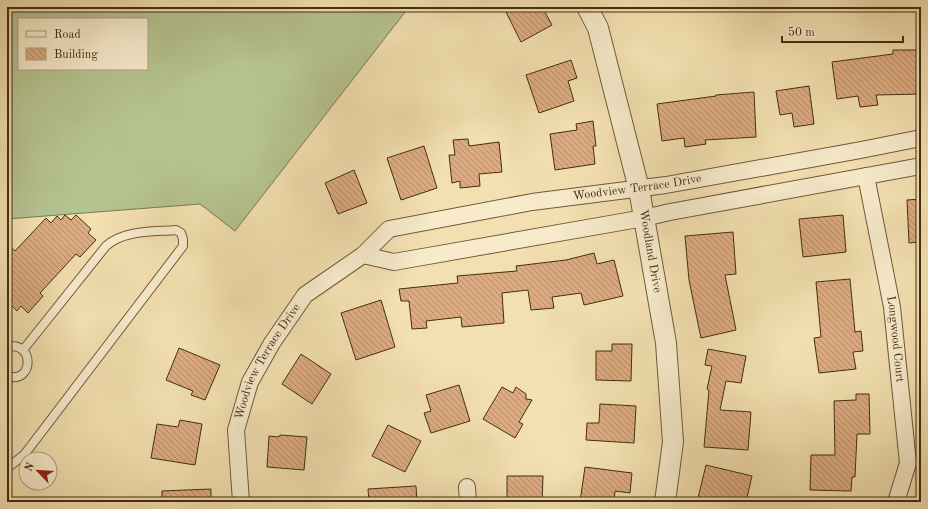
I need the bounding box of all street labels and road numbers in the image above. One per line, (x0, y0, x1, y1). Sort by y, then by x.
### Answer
street label: Woodview Terrace Drive (572, 173, 703, 203)
street label: Woodland Drive (637, 209, 663, 294)
street label: Longwood Court (884, 295, 906, 383)
street label: Woodview Terrace Drive (233, 301, 303, 421)

